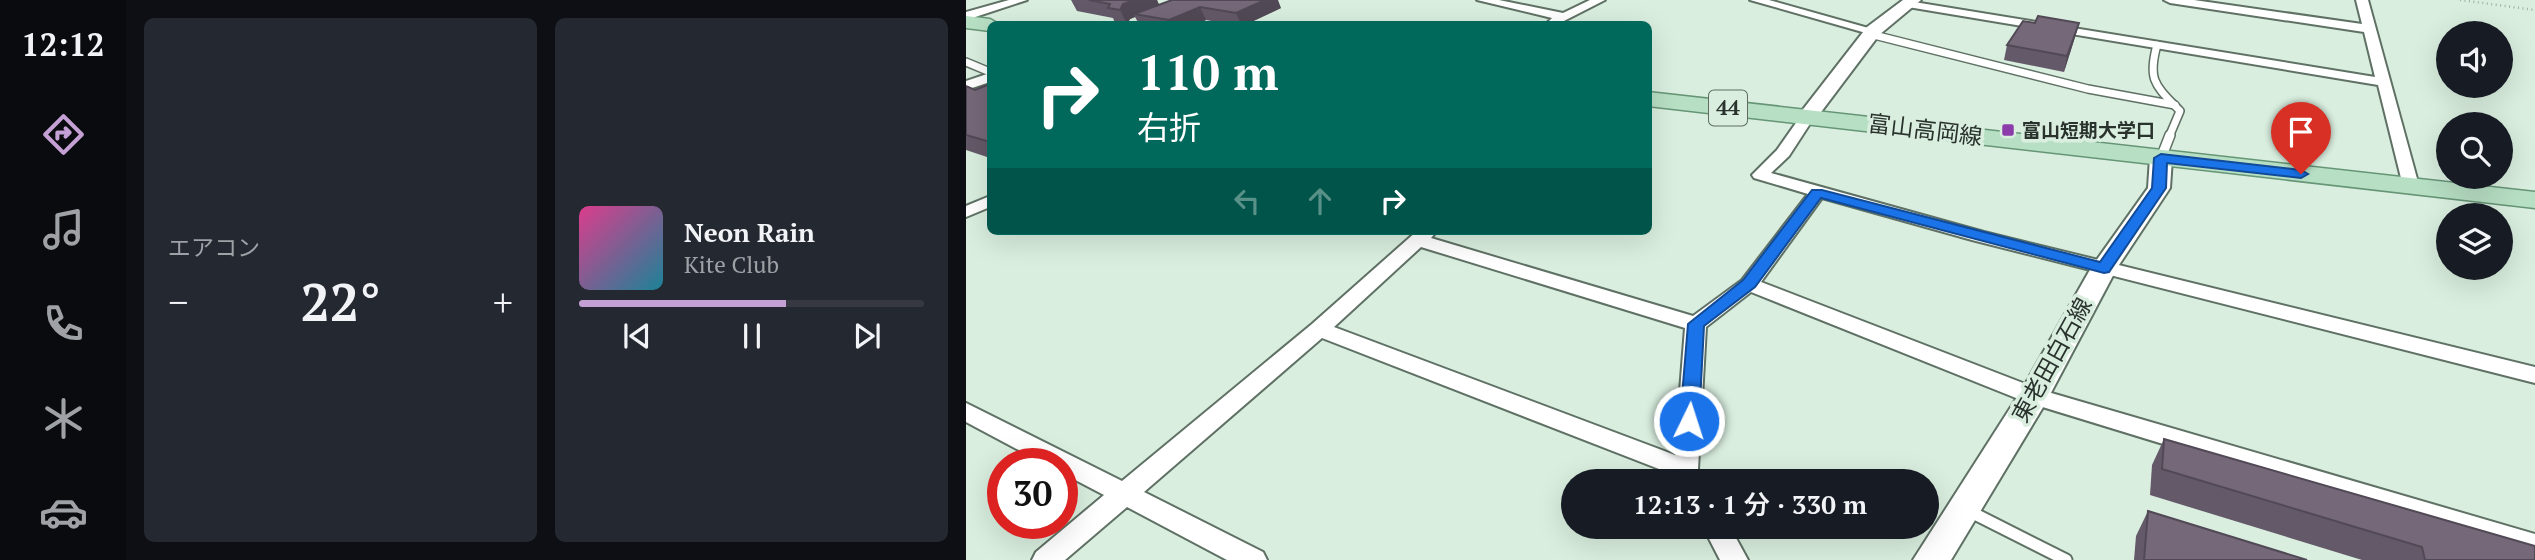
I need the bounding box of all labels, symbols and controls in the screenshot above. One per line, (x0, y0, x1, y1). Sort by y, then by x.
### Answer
map controls (2436, 21, 2513, 280)
button: sound (2436, 21, 2513, 98)
text: 12:12 (21, 23, 105, 65)
text: 110 m (1137, 39, 1279, 104)
icon: right (1022, 49, 1113, 140)
road number: 44 (1709, 90, 1747, 126)
pin (2271, 102, 2331, 174)
text: 右折 (1137, 106, 1201, 148)
street label: 富山高岡線 (1866, 107, 1984, 152)
icon: directions (39, 110, 88, 159)
button: search (2436, 112, 2513, 189)
icon: arrive (2282, 113, 2320, 151)
place label: 富山短期大学口 (2022, 117, 2155, 142)
marker: 富山短期大学口 (2000, 122, 2016, 138)
icon: left (1228, 182, 1266, 220)
icon: ahead (1301, 182, 1339, 220)
icon: right (1374, 182, 1412, 220)
button: layers (2436, 203, 2513, 280)
icon: music (39, 205, 88, 254)
text: Neon Rain (684, 215, 815, 249)
text: エアコン (168, 232, 260, 263)
text: Kite Club (684, 249, 779, 280)
text: 22° (300, 267, 381, 336)
text: − (168, 277, 188, 327)
text: + (493, 277, 513, 327)
street label: 東老田白石線 (2005, 292, 2099, 428)
icon: phone (39, 299, 88, 348)
icon: previous (618, 317, 656, 355)
icon: pause (733, 317, 771, 355)
icon: next (848, 317, 886, 355)
position arrow (1652, 384, 1726, 458)
icon: climate (39, 394, 88, 443)
speed limit sign: 30 (987, 448, 1078, 539)
text: 12:13 · 1 分 · 330 m (1633, 487, 1867, 521)
icon: car (39, 488, 88, 537)

